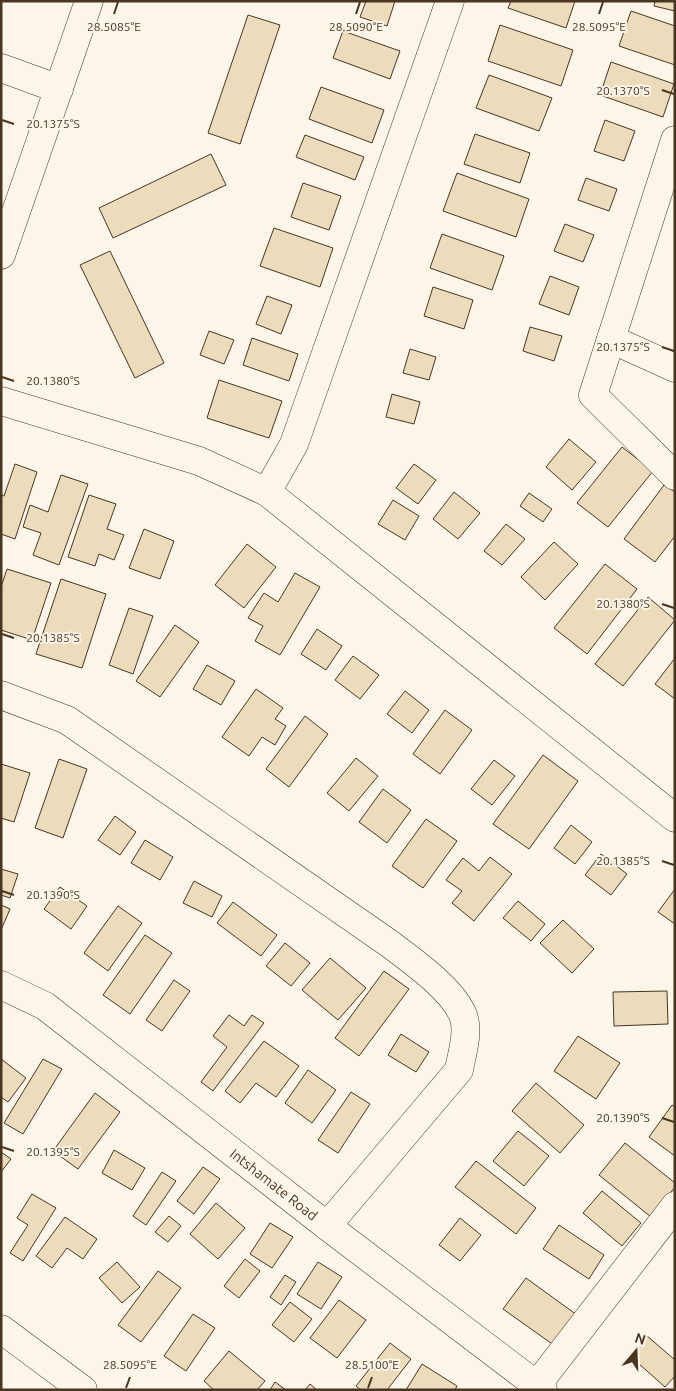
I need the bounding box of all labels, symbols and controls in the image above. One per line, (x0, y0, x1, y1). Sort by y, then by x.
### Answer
text: 28.5085°E (87, 20, 141, 33)
text: 28.5090°E (329, 20, 383, 33)
text: 28.5095°E (572, 20, 626, 33)
text: 20.1370°S (596, 84, 650, 97)
text: 20.1375°S (26, 117, 80, 130)
text: 20.1375°S (596, 340, 650, 353)
text: 20.1380°S (26, 374, 80, 387)
text: 20.1380°S (596, 597, 650, 610)
text: 20.1385°S (26, 631, 80, 644)
text: 20.1385°S (596, 854, 650, 867)
text: 20.1390°S (26, 888, 80, 901)
text: 20.1390°S (596, 1111, 650, 1124)
text: 20.1395°S (26, 1145, 80, 1158)
street label: Intshamate Road (227, 1145, 321, 1224)
north arrow (611, 1326, 661, 1376)
text: N (633, 1329, 648, 1348)
text: 28.5095°E (103, 1358, 157, 1371)
text: 28.5100°E (345, 1358, 399, 1371)

